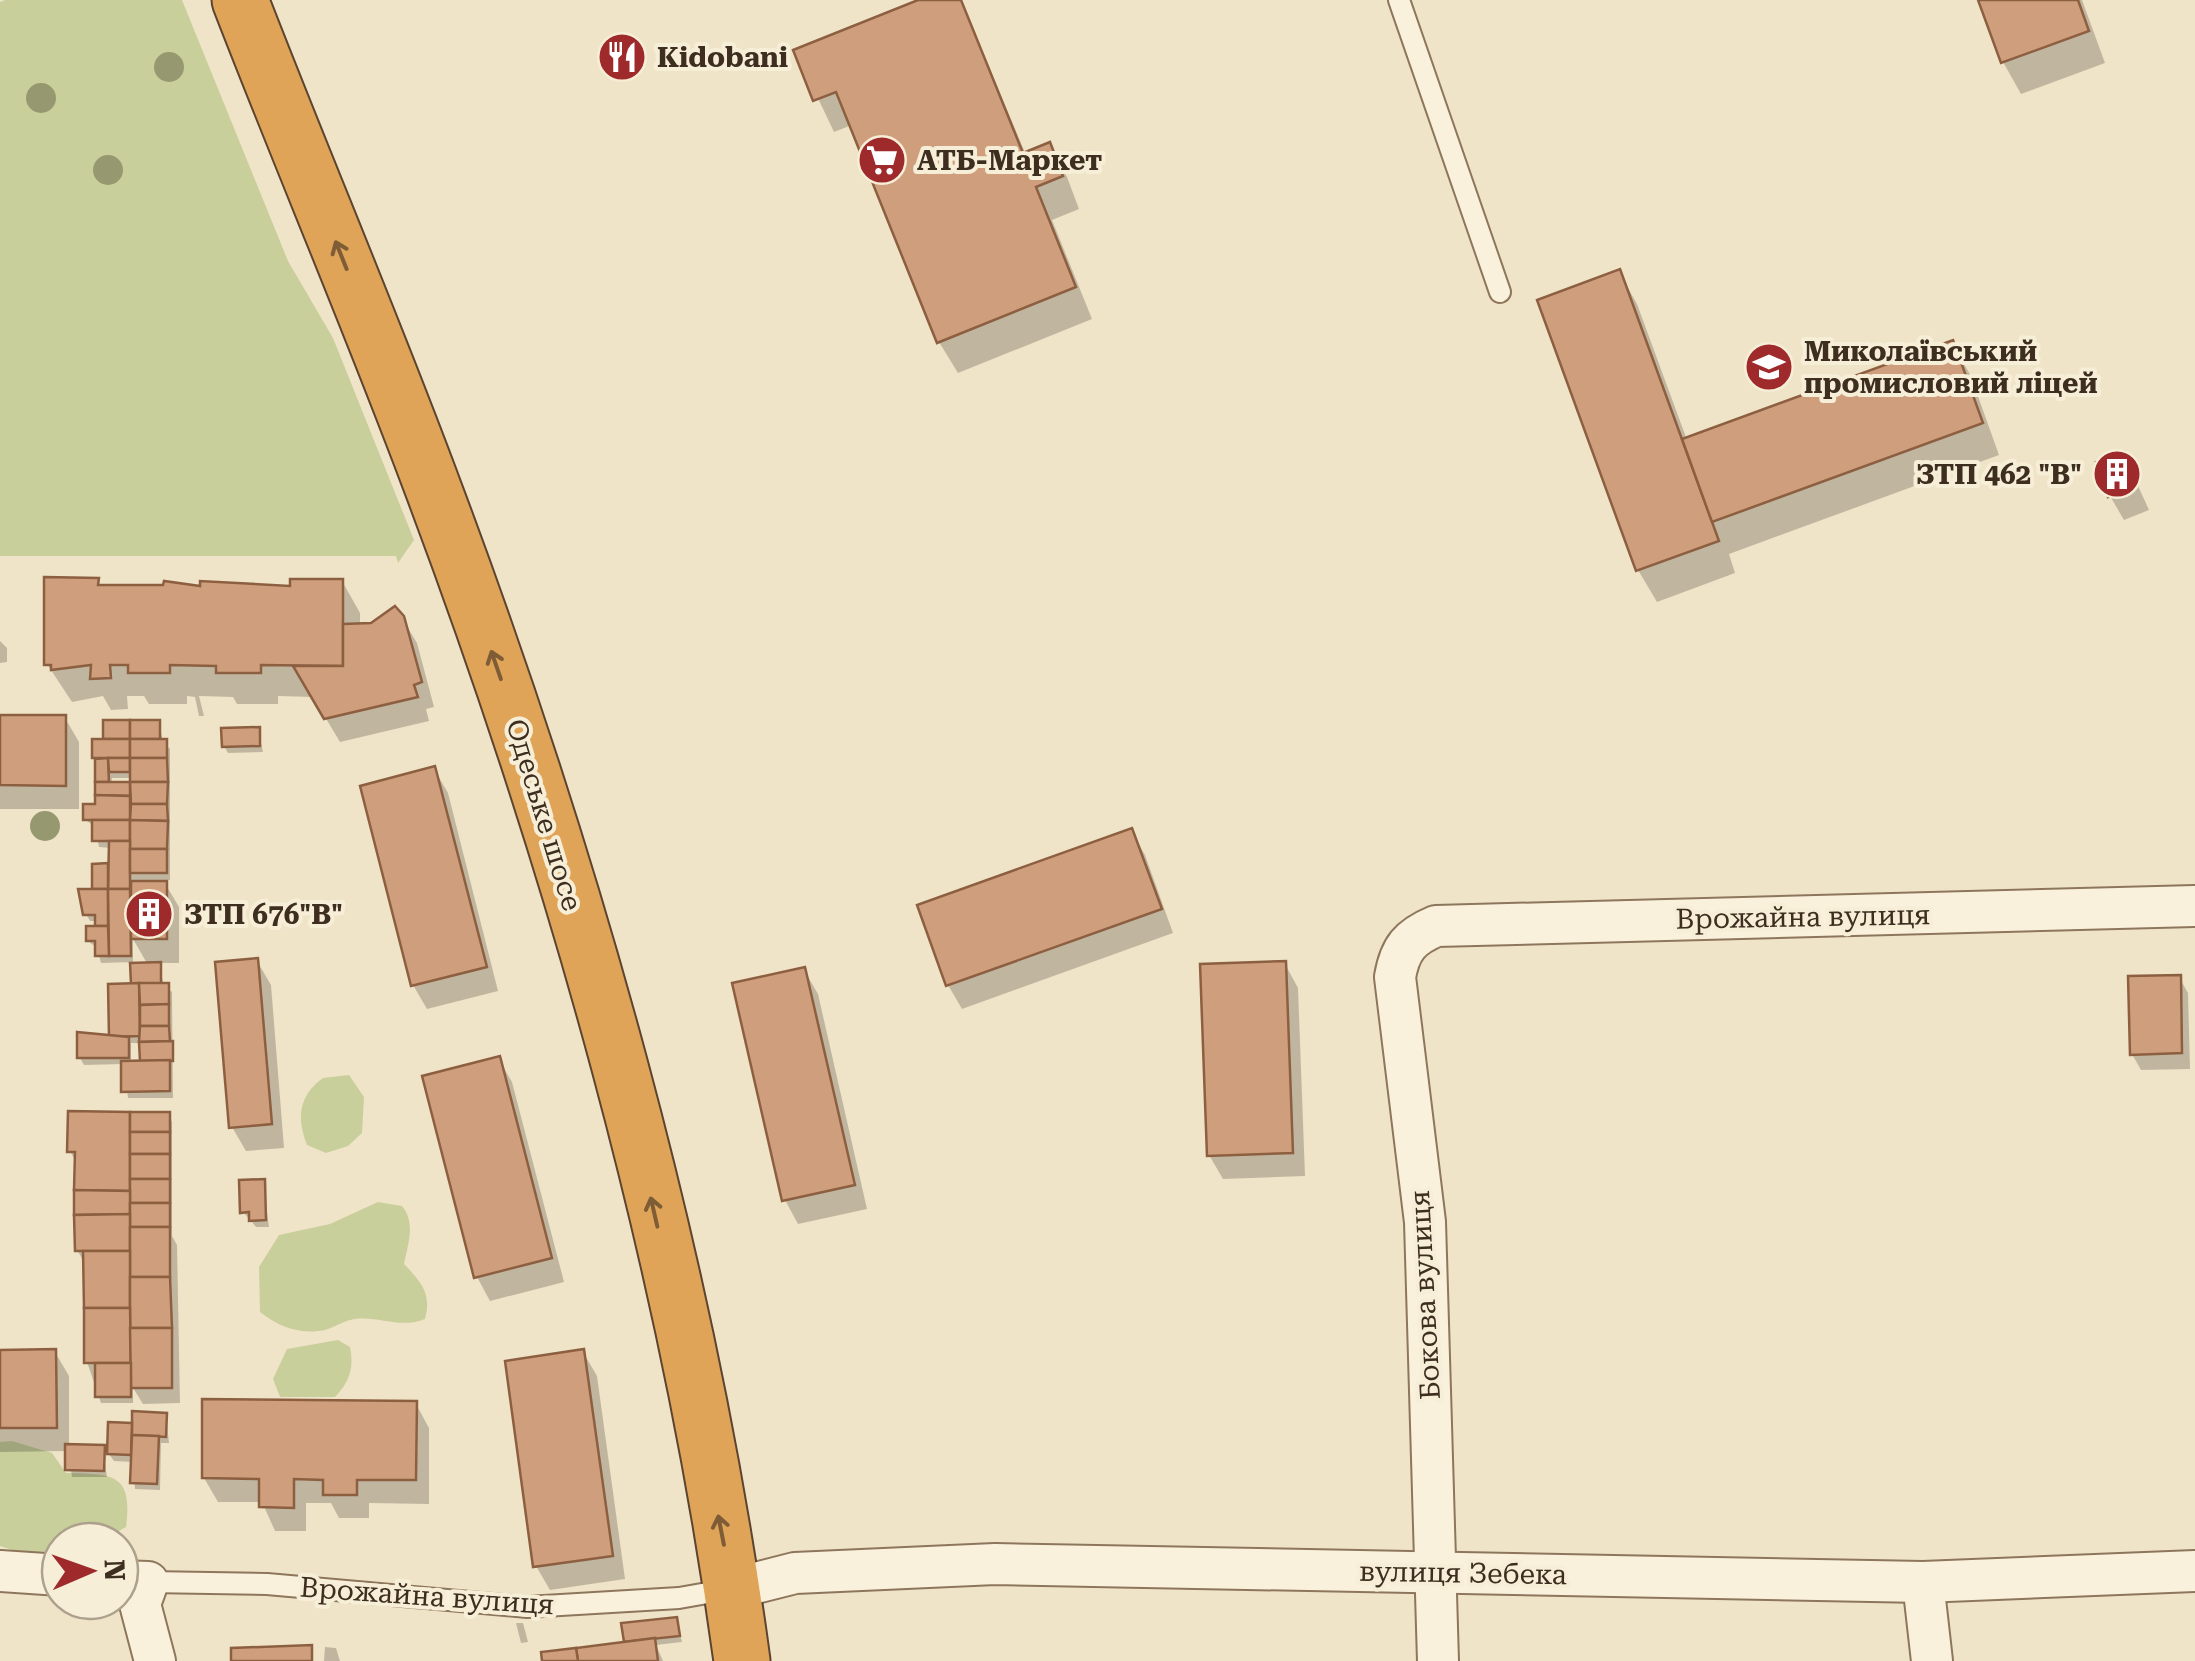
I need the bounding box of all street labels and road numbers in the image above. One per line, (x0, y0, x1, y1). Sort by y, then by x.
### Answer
street label: Одеське шосе (499, 715, 589, 915)
street label: Врожайна вулиця (1675, 898, 1931, 936)
street label: Бокова вулиця (1403, 1189, 1447, 1401)
street label: вулиця Зебека (1359, 1555, 1567, 1591)
street label: Врожайна вулиця (299, 1571, 555, 1621)

